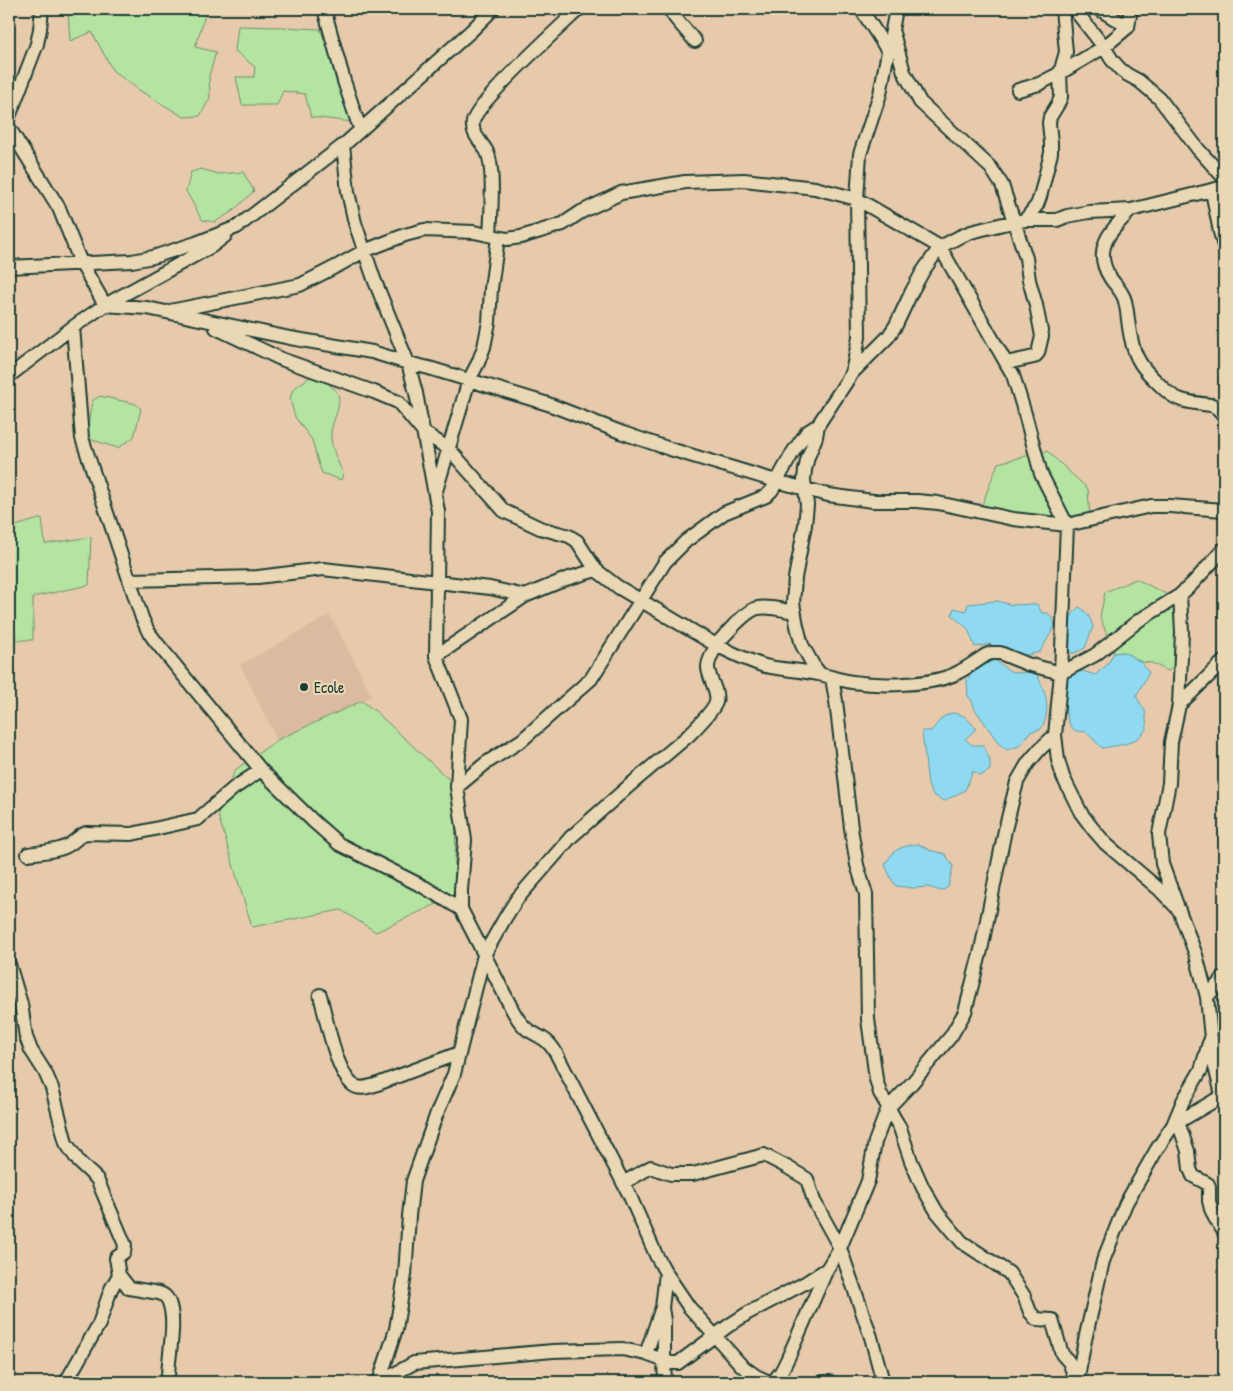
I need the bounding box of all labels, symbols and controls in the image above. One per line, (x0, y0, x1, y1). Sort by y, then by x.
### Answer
place label: Ecole (314, 676, 345, 698)
marker: Ecole (298, 681, 310, 693)

